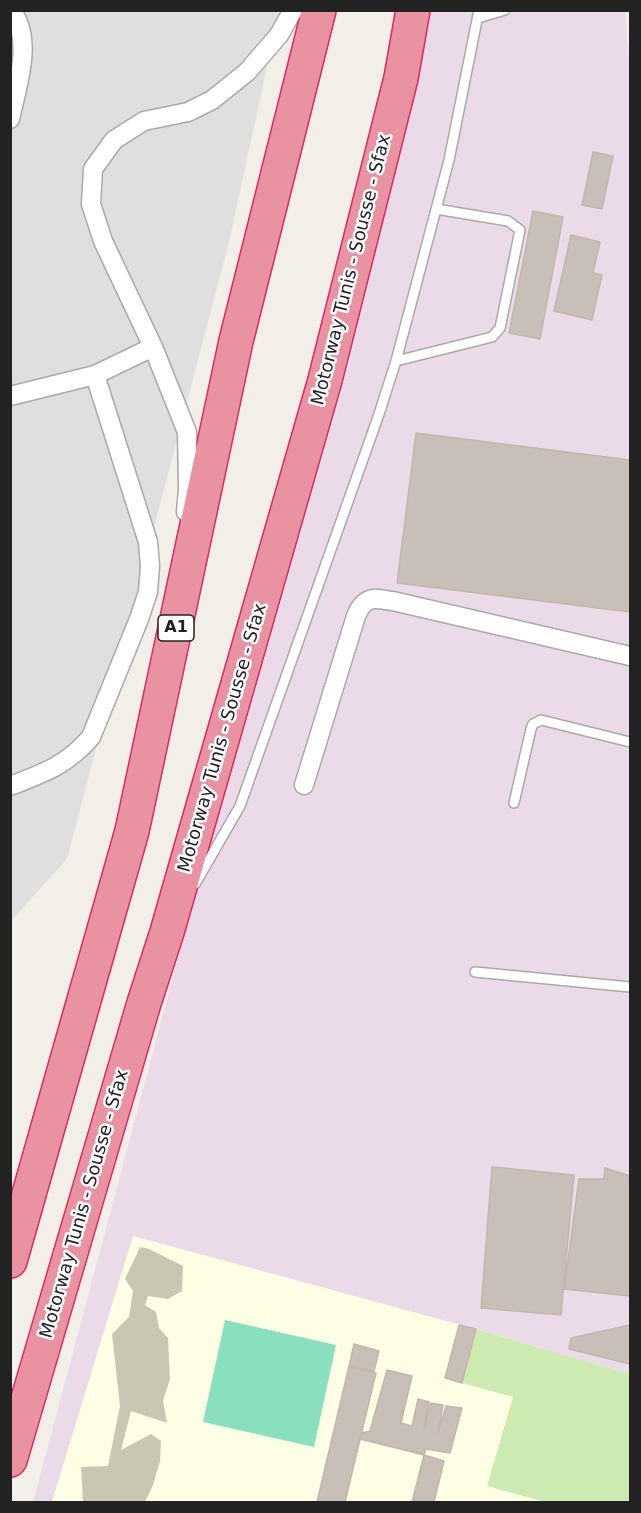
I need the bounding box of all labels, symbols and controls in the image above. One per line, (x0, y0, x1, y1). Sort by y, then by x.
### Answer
street label: Motorway Tunis - Sousse - Sfax (308, 132, 396, 408)
street label: Motorway Tunis - Sousse - Sfax (174, 601, 272, 875)
road number: A1 (158, 615, 194, 641)
street label: Motorway Tunis - Sousse - Sfax (36, 1067, 134, 1341)

